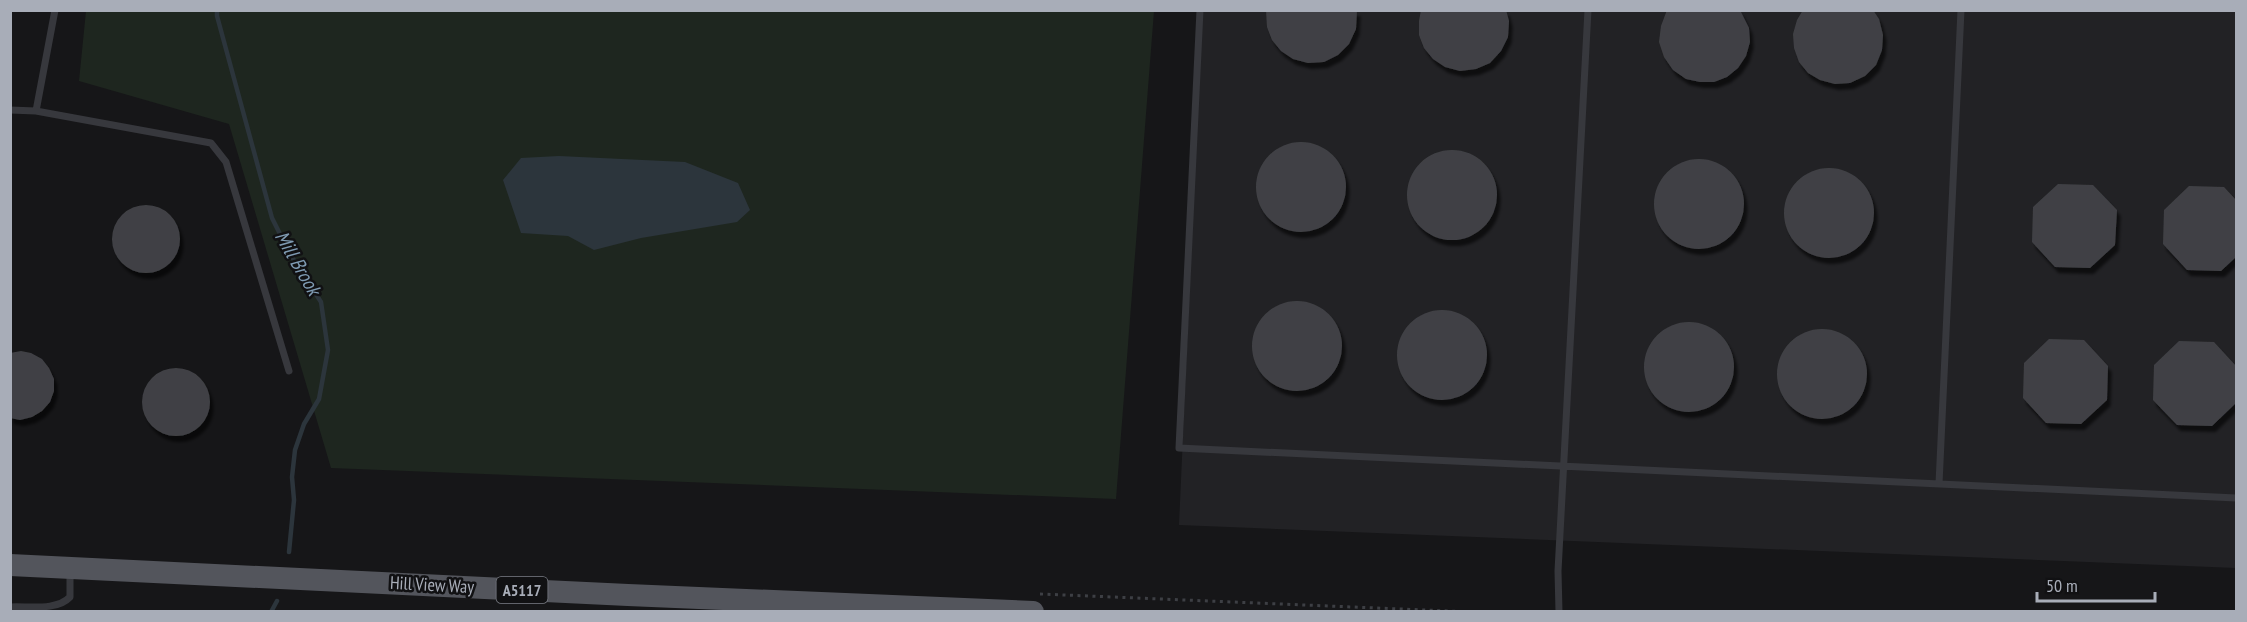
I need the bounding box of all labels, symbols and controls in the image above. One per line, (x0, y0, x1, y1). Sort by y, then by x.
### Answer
water label: Mill Brook (269, 226, 328, 302)
scale bar (2037, 565, 2156, 603)
street label: Hill View Way (389, 571, 475, 598)
text: 50 m (2046, 574, 2078, 597)
road number: A5117 (496, 577, 548, 603)

